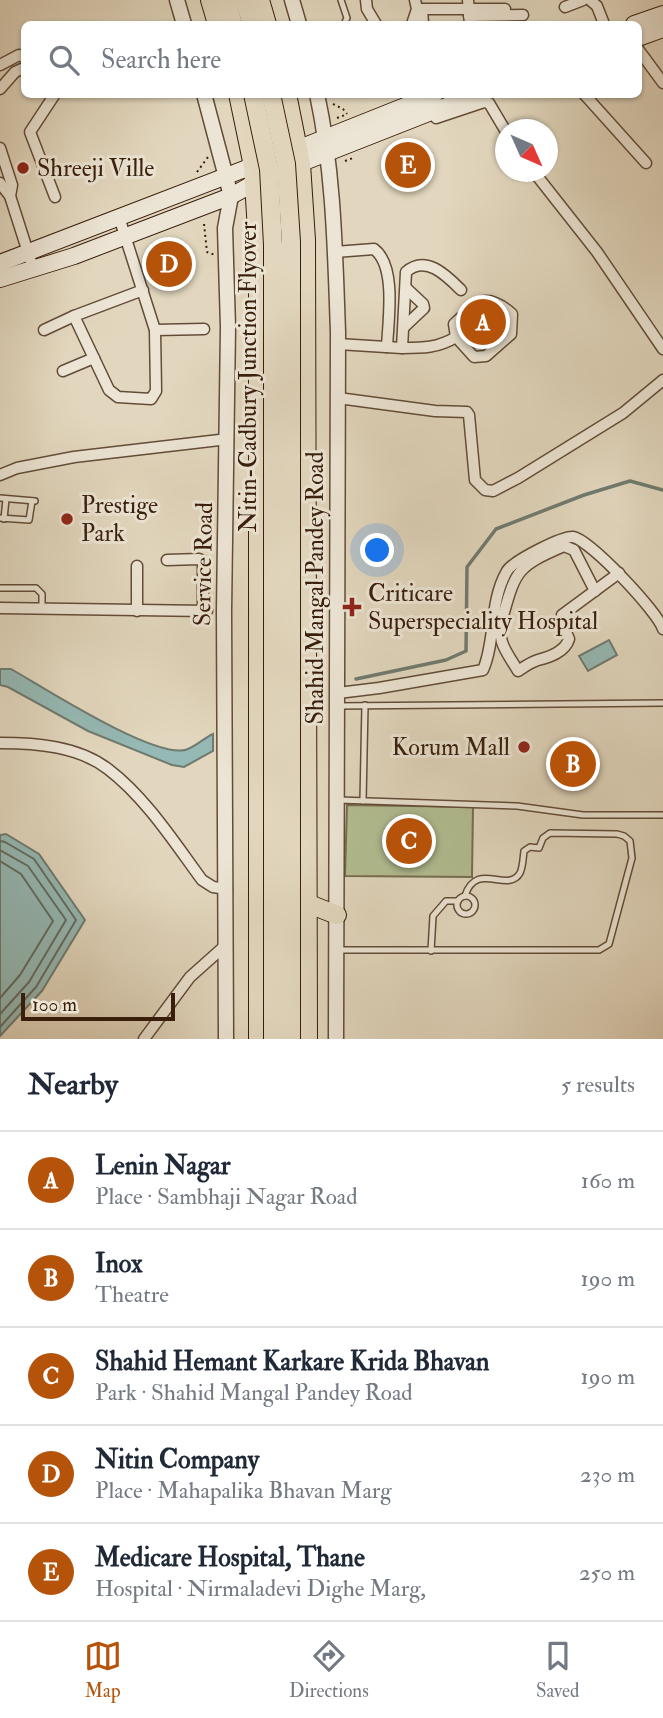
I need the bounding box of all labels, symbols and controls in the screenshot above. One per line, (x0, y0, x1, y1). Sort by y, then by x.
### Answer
search box (21, 21, 642, 98)
icon: search (45, 41, 83, 79)
text: Search here (101, 44, 221, 76)
north arrow (495, 119, 558, 182)
pin: E (385, 139, 431, 191)
place label: Shreeji Ville (37, 153, 154, 184)
marker: Shreeji Ville (15, 160, 31, 176)
street label: Nitin-Cadbury Junction Flyover (233, 222, 264, 532)
pin: D (146, 238, 192, 290)
pin: A (460, 296, 506, 348)
street label: Shahid Mangal Pandey Road (300, 451, 331, 724)
place label: Prestige Park (81, 490, 158, 549)
street label: Service Road (187, 502, 220, 626)
marker: Prestige Park (59, 511, 75, 527)
your location (360, 533, 394, 567)
place label: Criticare Superspeciality Hospital (368, 578, 598, 637)
marker: Criticare Superspeciality Hospital (342, 597, 362, 617)
place label: Korum Mall (392, 732, 510, 763)
pin: B (550, 738, 596, 790)
marker: Korum Mall (516, 739, 532, 755)
pin: C (386, 815, 432, 867)
scale bar (21, 990, 175, 1022)
text: 100 m (32, 993, 77, 1017)
text: Nearby (28, 1066, 118, 1103)
text: 5 results (561, 1070, 635, 1099)
text: Lenin Nagar (95, 1150, 230, 1182)
text: A (44, 1166, 58, 1195)
text: 160 m (581, 1166, 635, 1195)
text: Place · Sambhaji Nagar Road (95, 1182, 358, 1211)
text: Inox (95, 1248, 143, 1280)
text: B (43, 1264, 59, 1293)
text: 190 m (581, 1264, 635, 1293)
text: Theatre (95, 1280, 169, 1309)
text: Shahid Hemant Karkare Krida Bhavan (95, 1346, 489, 1378)
text: C (43, 1362, 59, 1391)
text: 190 m (581, 1362, 635, 1391)
text: Park · Shahid Mangal Pandey Road (95, 1378, 413, 1407)
text: Nitin Company (95, 1444, 259, 1476)
text: D (42, 1460, 60, 1489)
text: 230 m (580, 1460, 635, 1489)
text: Place · Mahapalika Bhavan Marg (95, 1476, 392, 1505)
text: Medicare Hospital, Thane (95, 1542, 365, 1574)
text: E (43, 1558, 59, 1587)
text: 250 m (579, 1558, 635, 1587)
text: Hospital · Nirmaladevi Dighe Marg, (95, 1574, 426, 1603)
tab: Map (84, 1637, 122, 1703)
tab: Directions (289, 1637, 369, 1703)
tab: Saved (536, 1637, 579, 1703)

